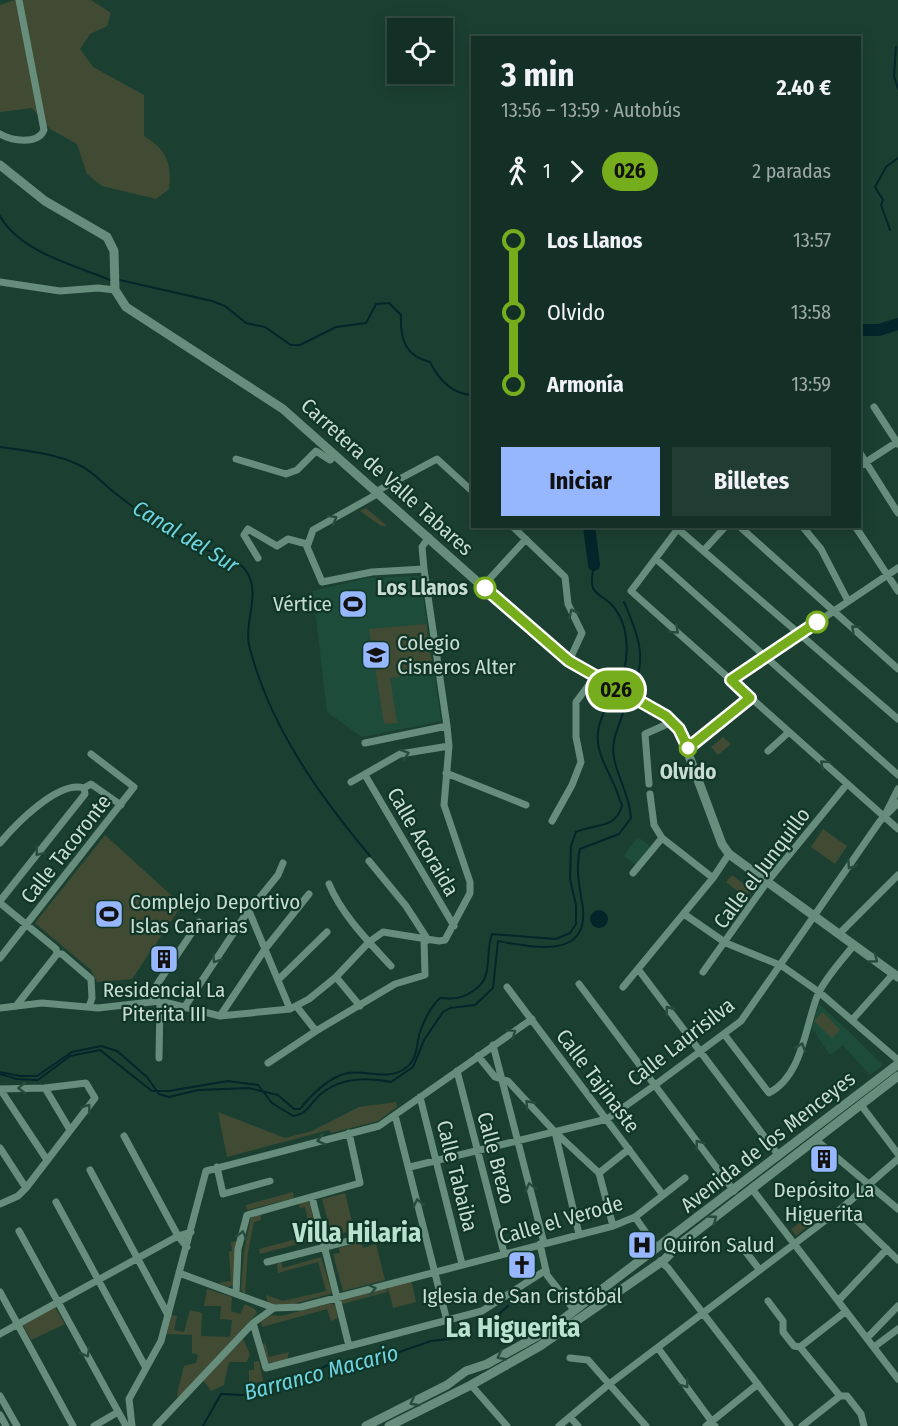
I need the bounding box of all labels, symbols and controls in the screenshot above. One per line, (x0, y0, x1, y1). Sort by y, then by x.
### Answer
map controls (387, 18, 453, 84)
button: locate (387, 18, 453, 84)
text: 3 min (501, 55, 575, 95)
text: 2.40 € (777, 74, 831, 101)
text: 13:56 – 13:59 · Autobús (501, 98, 681, 122)
icon: walk (501, 155, 534, 188)
icon: forward (560, 155, 593, 188)
text: 026 (614, 158, 646, 184)
text: 1 (543, 159, 551, 183)
text: 2 paradas (752, 159, 831, 183)
text: Los Llanos (547, 227, 643, 254)
text: 13:57 (793, 228, 831, 252)
text: Olvido (547, 299, 605, 326)
text: 13:58 (791, 300, 831, 324)
text: Armonía (547, 371, 624, 398)
text: 13:59 (791, 372, 831, 396)
street label: Carretera de Valle Tabares (295, 393, 479, 561)
button: Iniciar (501, 447, 660, 516)
button: Billetes (672, 447, 831, 516)
water label: Canal del Sur (128, 494, 245, 579)
one-way arrow (327, 515, 337, 526)
place label: Los Llanos (377, 575, 468, 601)
marker: Los Llanos (474, 577, 496, 599)
sports icon: Vértice (337, 588, 369, 620)
place label: Vértice (273, 591, 332, 617)
one-way arrow (568, 609, 580, 620)
unlabelled marker (806, 611, 828, 633)
one-way arrow (668, 623, 679, 634)
one-way arrow (851, 625, 861, 636)
place label: Colegio Cisneros Alter (397, 630, 517, 680)
school or university icon: Colegio Cisneros Alter (360, 639, 392, 671)
line badge: 026 (582, 670, 650, 710)
text: 026 (600, 677, 632, 703)
marker: Olvido (679, 739, 697, 757)
one-way arrow (399, 749, 410, 761)
place label: Olvido (660, 759, 716, 785)
one-way arrow (821, 760, 831, 771)
street label: Calle Acoraida (381, 783, 465, 901)
street label: Calle Tacoronte (15, 789, 117, 909)
street label: Calle el Junquillo (708, 802, 816, 934)
one-way arrow (36, 845, 47, 856)
one-way arrow (846, 859, 858, 869)
place label: Complejo Deportivo Islas Canarias (130, 889, 300, 939)
sports icon: Complejo Deportivo Islas Canarias (93, 898, 125, 930)
building icon: Residencial La Piterita III (148, 943, 180, 975)
one-way arrow (212, 952, 223, 963)
one-way arrow (867, 952, 878, 963)
place label: Residencial La Piterita III (103, 977, 225, 1027)
street label: Calle Laurisilva (622, 992, 740, 1092)
one-way arrow (665, 1006, 676, 1017)
street label: Calle Tajinaste (551, 1024, 645, 1138)
one-way arrow (505, 1029, 516, 1040)
one-way arrow (793, 1042, 806, 1053)
street label: Avenida de los Menceyes (676, 1066, 860, 1218)
one-way arrow (18, 1082, 27, 1095)
one-way arrow (525, 1101, 536, 1111)
one-way arrow (79, 1103, 90, 1114)
street label: Calle Brezo (471, 1109, 521, 1207)
street label: Calle Tabaiba (431, 1118, 483, 1234)
one-way arrow (316, 1133, 326, 1146)
one-way arrow (695, 1139, 706, 1150)
building icon: Depósito La Higuerita (808, 1143, 840, 1175)
place label: Depósito La Higuerita (773, 1177, 875, 1227)
one-way arrow (524, 1182, 537, 1192)
street label: Calle el Verode (496, 1190, 626, 1250)
one-way arrow (413, 1198, 426, 1208)
one-way arrow (706, 1215, 717, 1226)
district label: Villa Hilaria (291, 1217, 422, 1249)
hospital icon: Quirón Salud (626, 1229, 658, 1261)
one-way arrow (234, 1231, 247, 1241)
place label: Quirón Salud (663, 1232, 775, 1258)
church icon: Iglesia de San Cristóbal (506, 1249, 538, 1281)
one-way arrow (367, 1283, 377, 1296)
place label: Iglesia de San Cristóbal (422, 1283, 622, 1309)
district label: La Higuerita (445, 1312, 581, 1344)
water label: Barranco Macario (241, 1339, 401, 1406)
one-way arrow (79, 1347, 90, 1357)
one-way arrow (497, 1349, 507, 1360)
one-way arrow (678, 1378, 689, 1389)
one-way arrow (410, 1395, 421, 1406)

